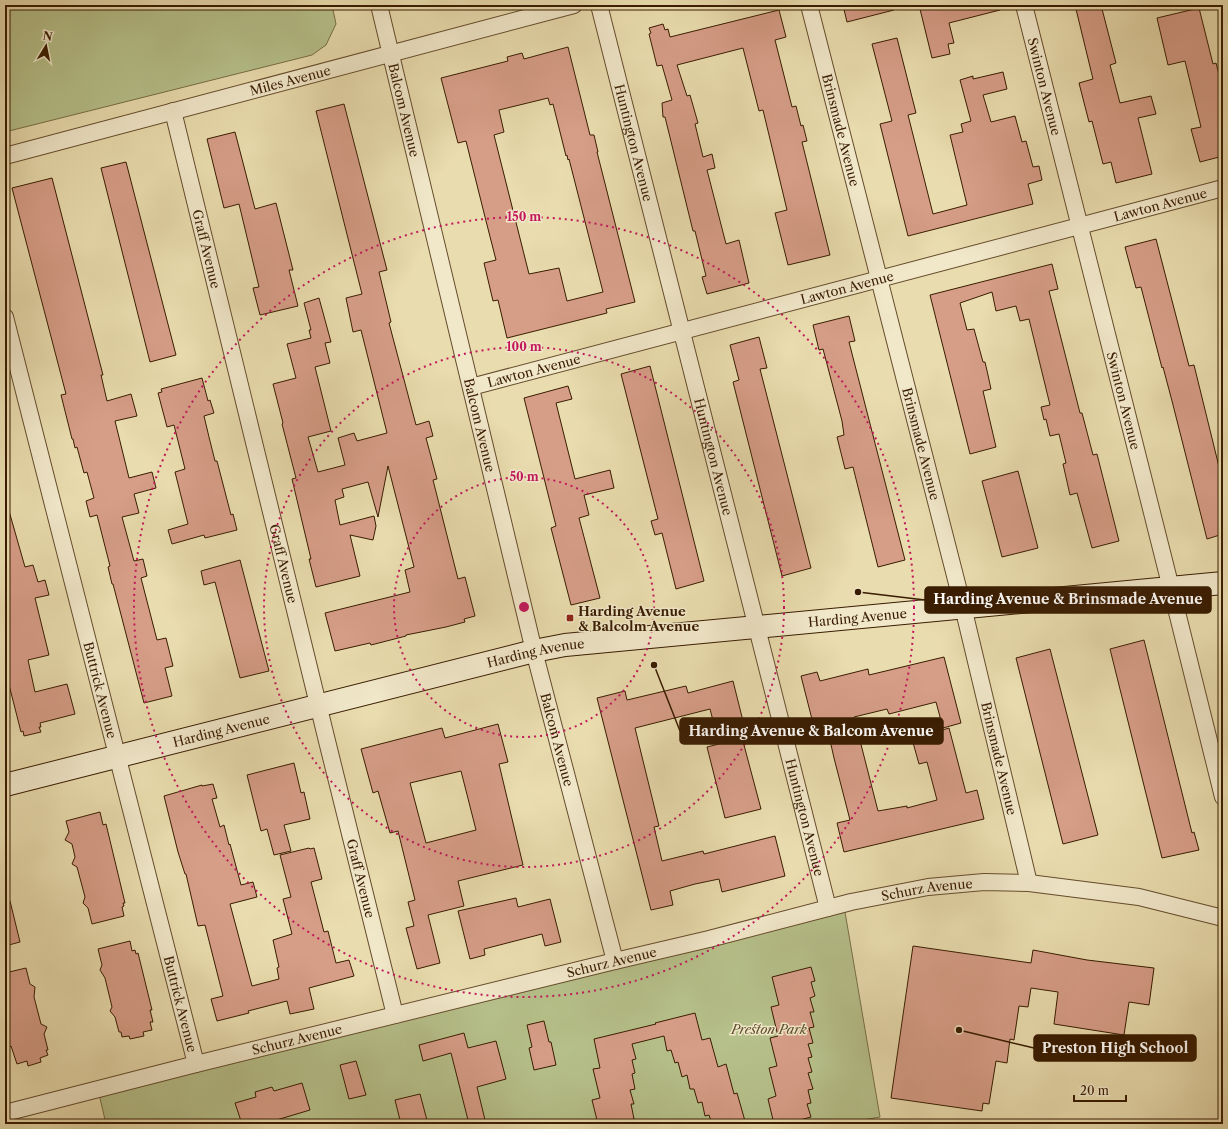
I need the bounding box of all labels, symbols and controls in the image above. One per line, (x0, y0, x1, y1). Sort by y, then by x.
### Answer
north arrow (26, 26, 66, 66)
text: N (42, 28, 54, 44)
street label: Swinton Avenue (1024, 36, 1065, 137)
street label: Miles Avenue (248, 62, 332, 99)
street label: Balcom Avenue (385, 62, 423, 159)
street label: Brinsmade Avenue (819, 72, 863, 188)
street label: Huntington Avenue (611, 82, 656, 203)
street label: Lawton Avenue (1112, 185, 1209, 225)
street label: Graff Avenue (189, 208, 224, 290)
text: 150 m (507, 209, 541, 224)
street label: Lawton Avenue (799, 268, 895, 307)
text: 100 m (506, 339, 542, 354)
street label: Lawton Avenue (486, 350, 582, 390)
street label: Swinton Avenue (1104, 350, 1144, 451)
street label: Balcom Avenue (461, 377, 499, 474)
street label: Brinsmade Avenue (899, 386, 943, 502)
street label: Huntington Avenue (691, 396, 736, 517)
text: 50 m (509, 469, 539, 484)
street label: Graff Avenue (266, 522, 301, 605)
callout: Harding Avenue & Brinsmade Avenue (925, 587, 1211, 613)
text: Harding Avenue & Brinsmade Avenue (933, 590, 1203, 608)
centre of rings (517, 600, 531, 614)
place label: Harding Avenue & Balcolm Avenue (578, 603, 699, 634)
street label: Harding Avenue (807, 605, 908, 630)
marker: Harding Avenue & Balcolm Avenue (565, 613, 575, 623)
street label: Harding Avenue (485, 635, 585, 671)
street label: Buttrick Avenue (80, 640, 120, 740)
street label: Balcom Avenue (537, 691, 577, 788)
street label: Brinsmade Avenue (978, 700, 1020, 816)
street label: Harding Avenue (171, 710, 271, 750)
callout: Harding Avenue & Balcom Avenue (680, 718, 943, 744)
text: Harding Avenue & Balcom Avenue (688, 722, 934, 740)
street label: Huntington Avenue (782, 757, 828, 878)
street label: Graff Avenue (344, 837, 379, 919)
street label: Schurz Avenue (880, 875, 973, 904)
street label: Schurz Avenue (565, 944, 658, 981)
street label: Buttrick Avenue (161, 954, 201, 1054)
street label: Schurz Avenue (250, 1020, 343, 1058)
park label: Preston Park (730, 1021, 807, 1037)
callout: Preston High School (1034, 1035, 1196, 1061)
text: Preston High School (1042, 1039, 1188, 1057)
scale bar (1074, 1077, 1126, 1103)
text: 20 m (1080, 1083, 1109, 1098)

